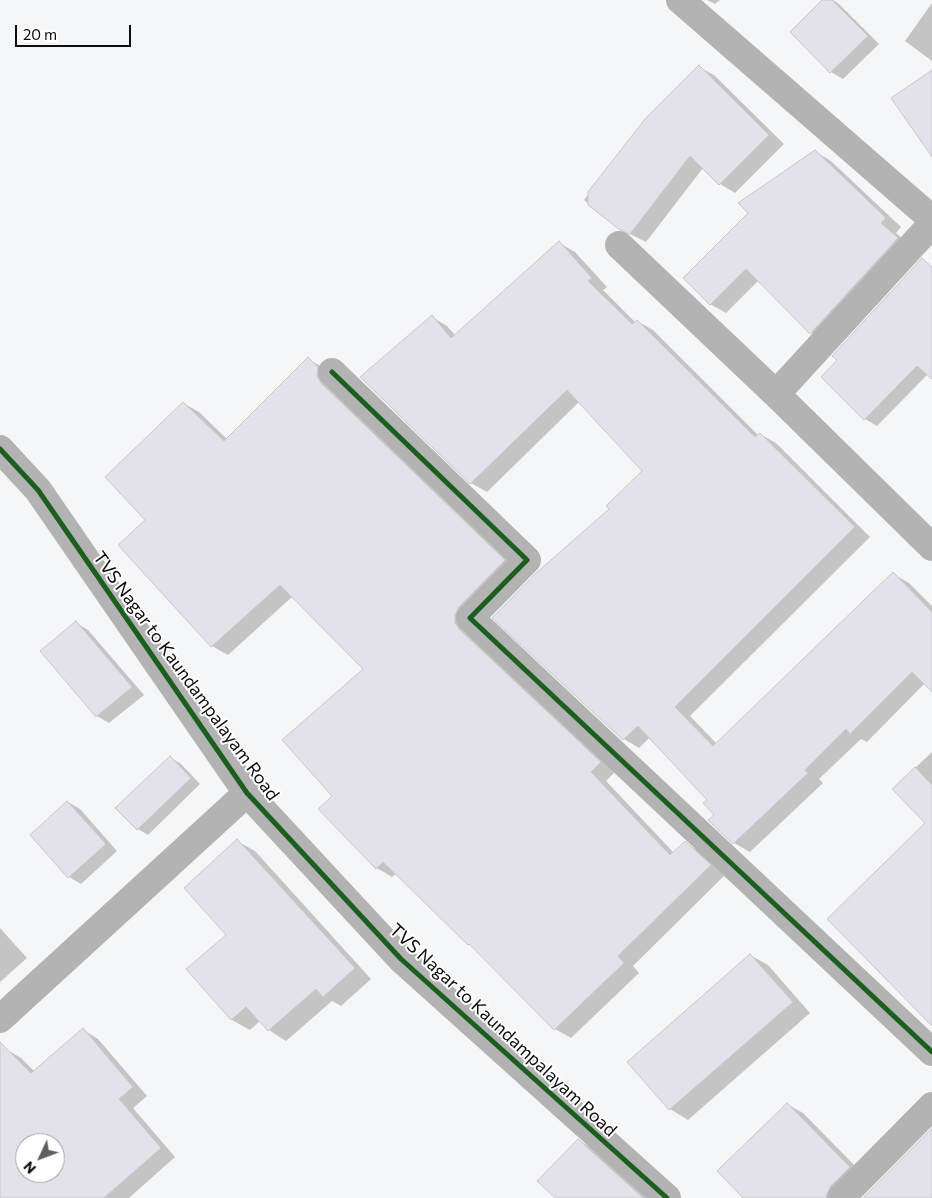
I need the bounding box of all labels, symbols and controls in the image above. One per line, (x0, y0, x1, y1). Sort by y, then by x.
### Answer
scale bar (18, 15, 134, 47)
text: 20 m (23, 25, 57, 43)
street label: TVS Nagar to Kaundampalayam Road (88, 547, 284, 805)
street label: TVS Nagar to Kaundampalayam Road (385, 919, 621, 1141)
north arrow (15, 1133, 65, 1183)
text: N (20, 1158, 39, 1178)

